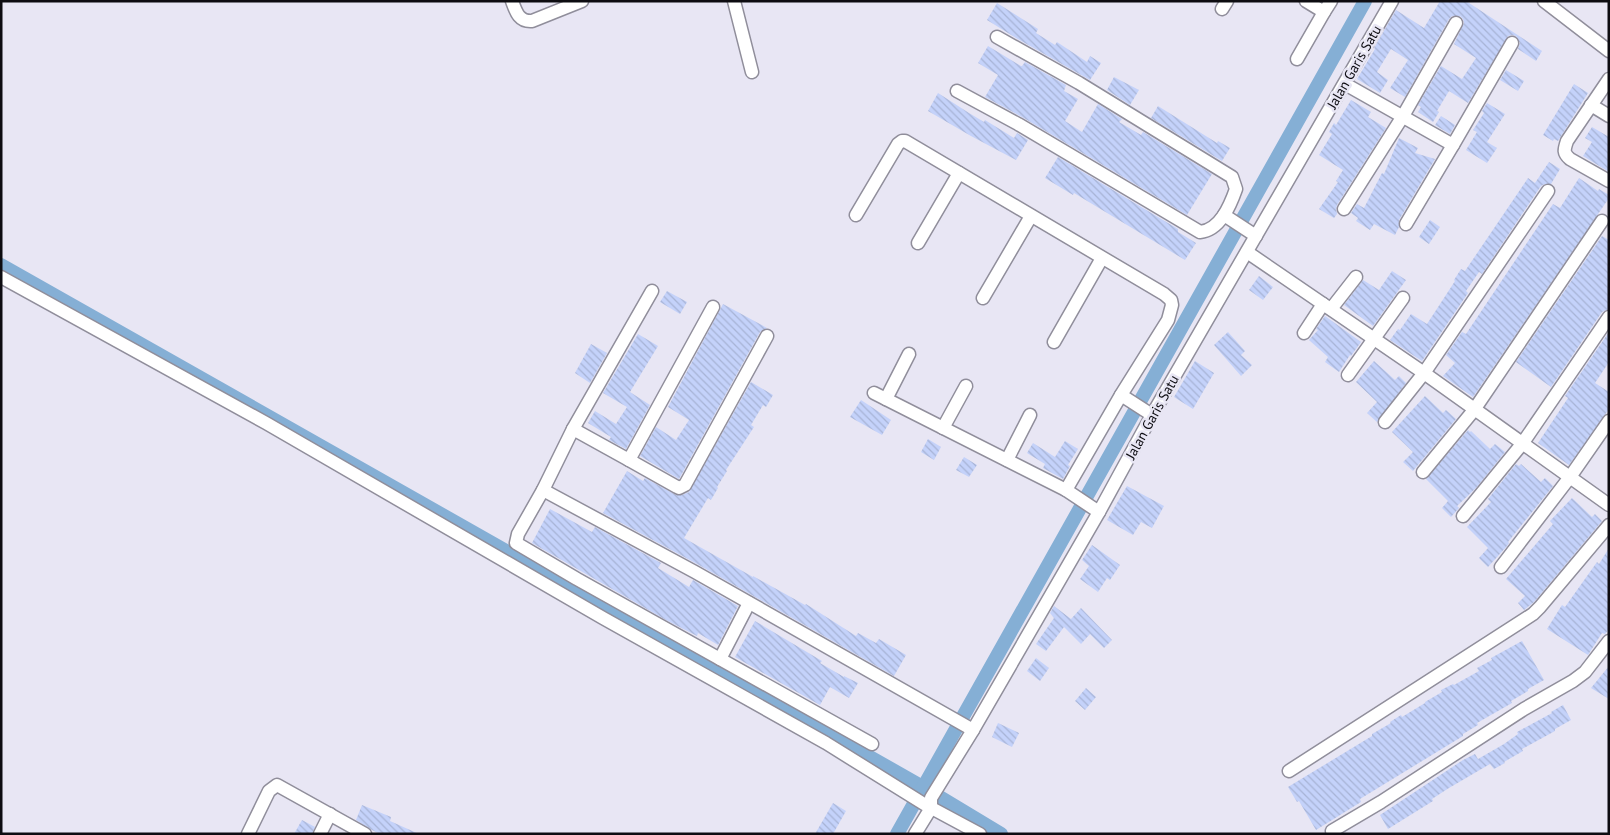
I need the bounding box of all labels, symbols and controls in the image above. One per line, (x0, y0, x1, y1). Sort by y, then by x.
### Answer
street label: Jalan Garis Satu (1322, 22, 1385, 113)
street label: Jalan Garis Satu (1121, 372, 1183, 463)

